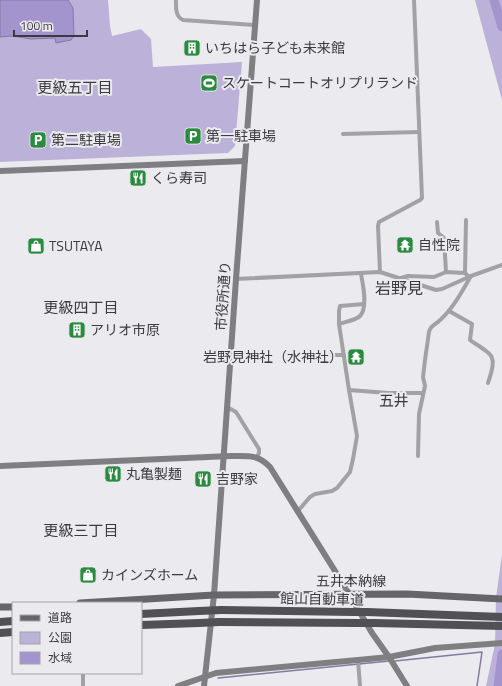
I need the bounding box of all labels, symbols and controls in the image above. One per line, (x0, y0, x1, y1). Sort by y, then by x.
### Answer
scale bar (14, 12, 87, 38)
text: 100 m (20, 16, 53, 35)
place label: いちはら子ども未来館 (205, 37, 345, 58)
building icon: いちはら子ども未来館 (182, 38, 202, 58)
place label: スケートコートオリプリランド (222, 72, 418, 93)
sports icon: スケートコートオリプリランド (199, 73, 219, 93)
district label: 更級五丁目 (37, 76, 113, 99)
place label: 第一駐車場 (206, 125, 276, 146)
parking icon: 第一駐車場 (183, 126, 203, 146)
place label: 第二駐車場 (51, 129, 121, 150)
parking icon: 第二駐車場 (28, 130, 48, 150)
place label: くら寿司 (151, 167, 207, 188)
restaurant icon: くら寿司 (128, 168, 148, 188)
place label: 自性院 (418, 234, 460, 255)
place label: TSUTAYA (49, 235, 103, 256)
temple icon: 自性院 (395, 235, 415, 255)
shop icon: TSUTAYA (26, 236, 46, 256)
street label: 市役所通り (210, 260, 235, 332)
district label: 岩野見 (375, 276, 423, 300)
district label: 更級四丁目 (43, 296, 119, 319)
place label: アリオ市原 (90, 319, 160, 340)
building icon: アリオ市原 (67, 320, 87, 340)
place label: 岩野見神社（水神社） (203, 346, 343, 367)
temple icon: 岩野見神社（水神社） (346, 347, 366, 367)
district label: 五井 (379, 389, 409, 412)
place label: 丸亀製麺 (126, 463, 182, 484)
restaurant icon: 丸亀製麺 (103, 464, 123, 484)
place label: 吉野家 (216, 468, 258, 489)
restaurant icon: 吉野家 (193, 469, 213, 489)
district label: 更級三丁目 (43, 519, 119, 542)
place label: カインズホーム (101, 564, 198, 585)
shop icon: カインズホーム (78, 565, 98, 585)
street label: 五井本納線 (316, 570, 386, 591)
street label: 館山自動車道 (280, 587, 364, 610)
legend (12, 602, 142, 674)
text: 道路 (48, 608, 72, 627)
text: 公園 (48, 628, 72, 647)
text: 水域 (48, 648, 72, 667)

